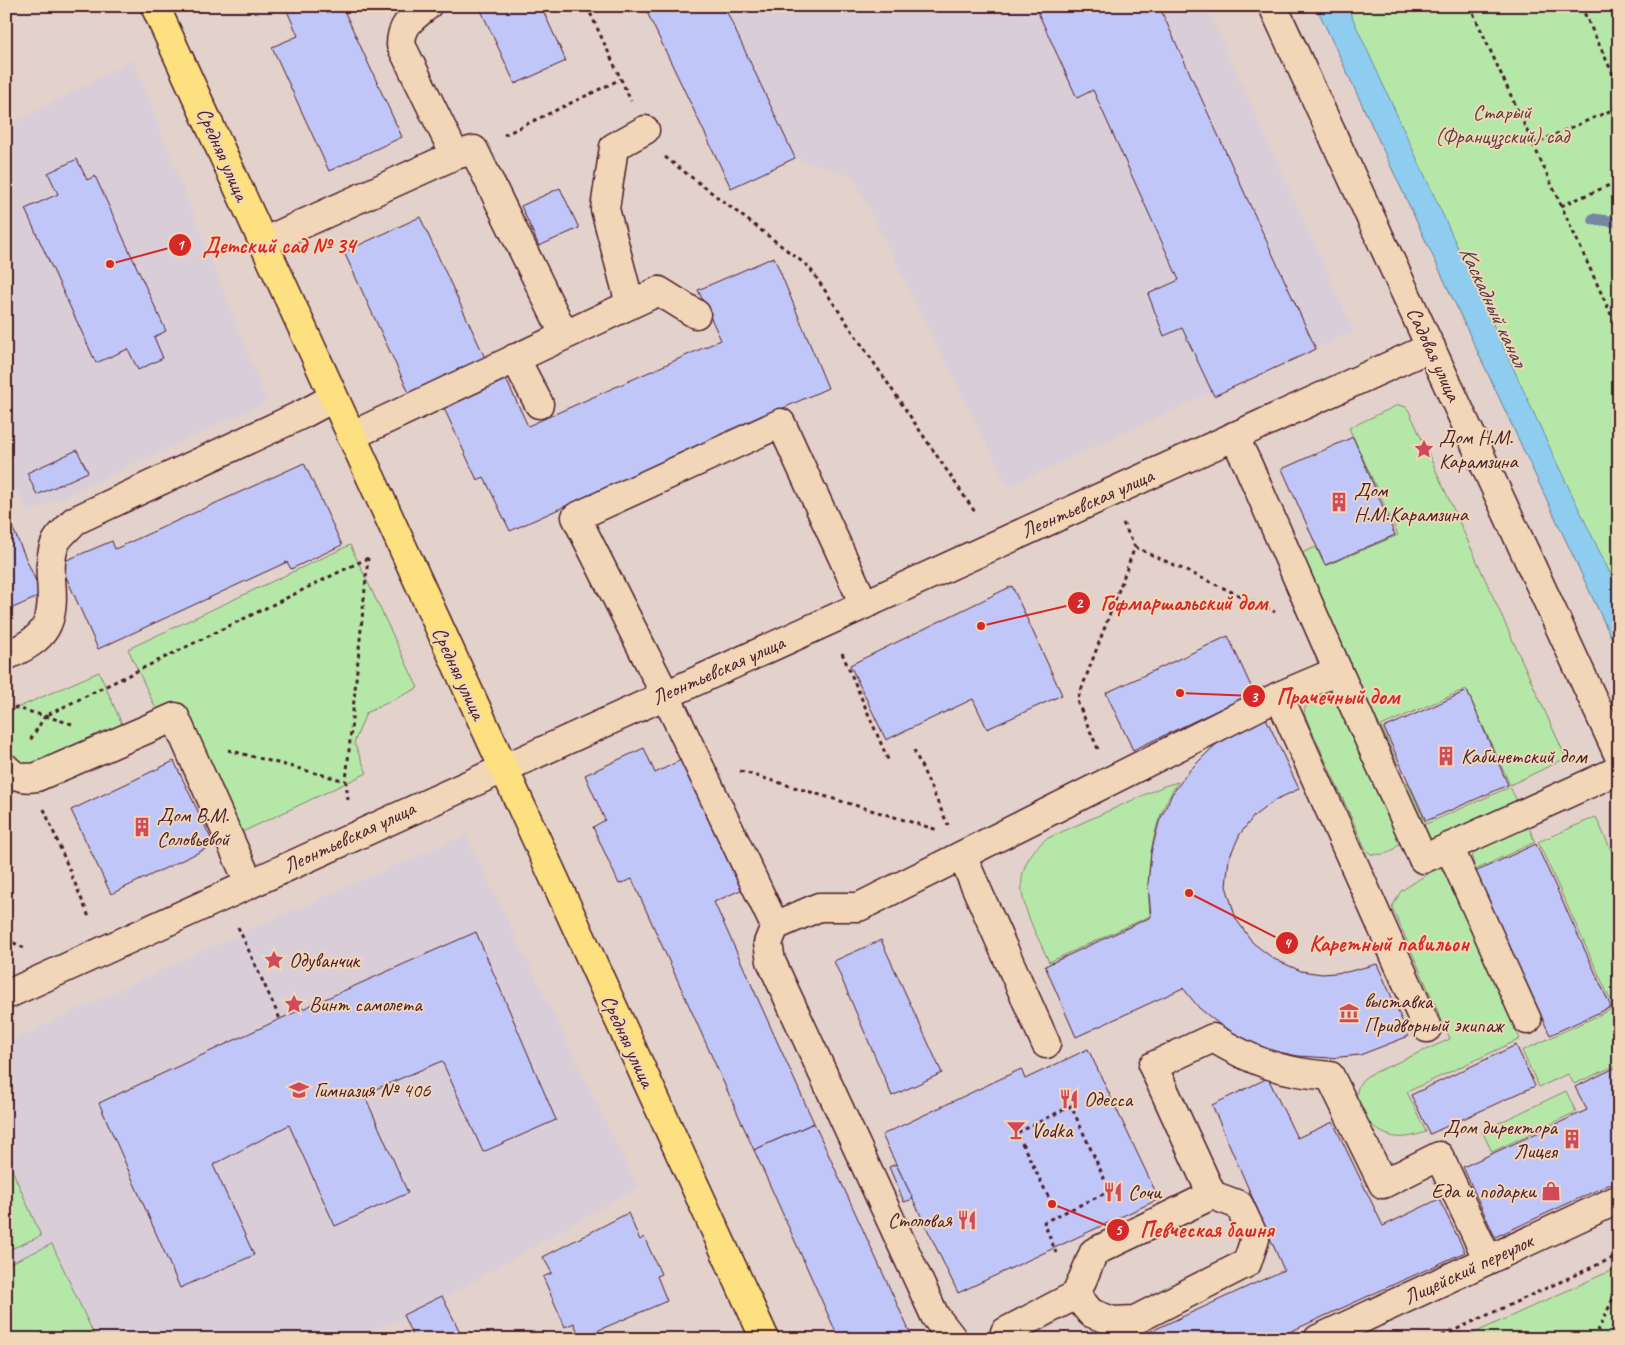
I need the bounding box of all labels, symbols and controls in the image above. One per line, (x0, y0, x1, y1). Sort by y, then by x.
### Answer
park label: Старый (Французский) сад (1435, 99, 1571, 150)
street label: Средняя улица (191, 103, 256, 207)
callout: Детский сад № 34 (168, 227, 366, 264)
text: Детский сад № 34 (203, 232, 359, 260)
text: 1 (177, 236, 186, 255)
water label: Каскадный канал (1453, 242, 1535, 374)
street label: Садовая улица (1401, 303, 1468, 407)
place label: Дом Н.М. Карамзина (1439, 424, 1519, 474)
place icon: Дом Н.М. Карамзина (1413, 438, 1435, 460)
street label: Леонтьевская улица (1017, 462, 1159, 544)
place label: Дом Н.М.Карамзина (1354, 477, 1470, 527)
building icon: Дом Н.М.Карамзина (1328, 491, 1350, 513)
callout: Гофмаршальский дом (1066, 584, 1278, 621)
text: Гофмаршальский дом (1101, 589, 1269, 617)
text: 2 (1076, 594, 1084, 613)
street label: Средняя улица (426, 622, 493, 726)
street label: Леонтьевская улица (648, 629, 790, 711)
callout: Прачечный дом (1242, 678, 1410, 715)
text: Прачечный дом (1276, 683, 1402, 711)
text: 3 (1251, 688, 1259, 707)
place label: Кабинетский дом (1461, 743, 1588, 769)
building icon: Кабинетский дом (1435, 745, 1457, 767)
street label: Леонтьевская улица (279, 794, 420, 879)
place label: Дом В.М. Соловьевой (157, 802, 231, 852)
building icon: Дом В.М. Соловьевой (131, 816, 153, 838)
callout: Каретный павильон (1274, 924, 1479, 961)
text: Каретный павильон (1309, 930, 1470, 958)
text: 4 (1284, 934, 1293, 953)
place label: Одуванчик (289, 947, 362, 973)
place icon: Одуванчик (263, 949, 285, 971)
place label: выставка Придворный экипаж (1364, 988, 1505, 1038)
street label: Средняя улица (595, 990, 662, 1094)
place label: Винт самолета (309, 991, 423, 1017)
place icon: Винт самолета (283, 993, 305, 1015)
museum icon: выставка Придворный экипаж (1338, 1002, 1360, 1024)
place label: Гимназия № 406 (314, 1077, 431, 1103)
school or university icon: Гимназия № 406 (288, 1079, 310, 1101)
place label: Одесса (1084, 1086, 1134, 1112)
restaurant icon: Одесса (1058, 1088, 1080, 1110)
place label: Дом директора Лицея (1443, 1114, 1559, 1164)
place label: Vodka (1031, 1117, 1074, 1143)
bar icon: Vodka (1005, 1119, 1027, 1141)
building icon: Дом директора Лицея (1561, 1128, 1583, 1150)
place label: Еда и подарки (1431, 1178, 1538, 1204)
place label: Сочи (1128, 1179, 1163, 1205)
shop icon: Еда и подарки (1540, 1180, 1562, 1202)
restaurant icon: Сочи (1102, 1181, 1124, 1203)
place label: Столовая (888, 1207, 953, 1233)
restaurant icon: Столовая (956, 1209, 978, 1231)
callout: Певческая башня (1105, 1211, 1284, 1248)
text: Певческая башня (1140, 1216, 1275, 1244)
text: 5 (1115, 1221, 1123, 1240)
street label: Лицейский переулок (1399, 1227, 1539, 1310)

